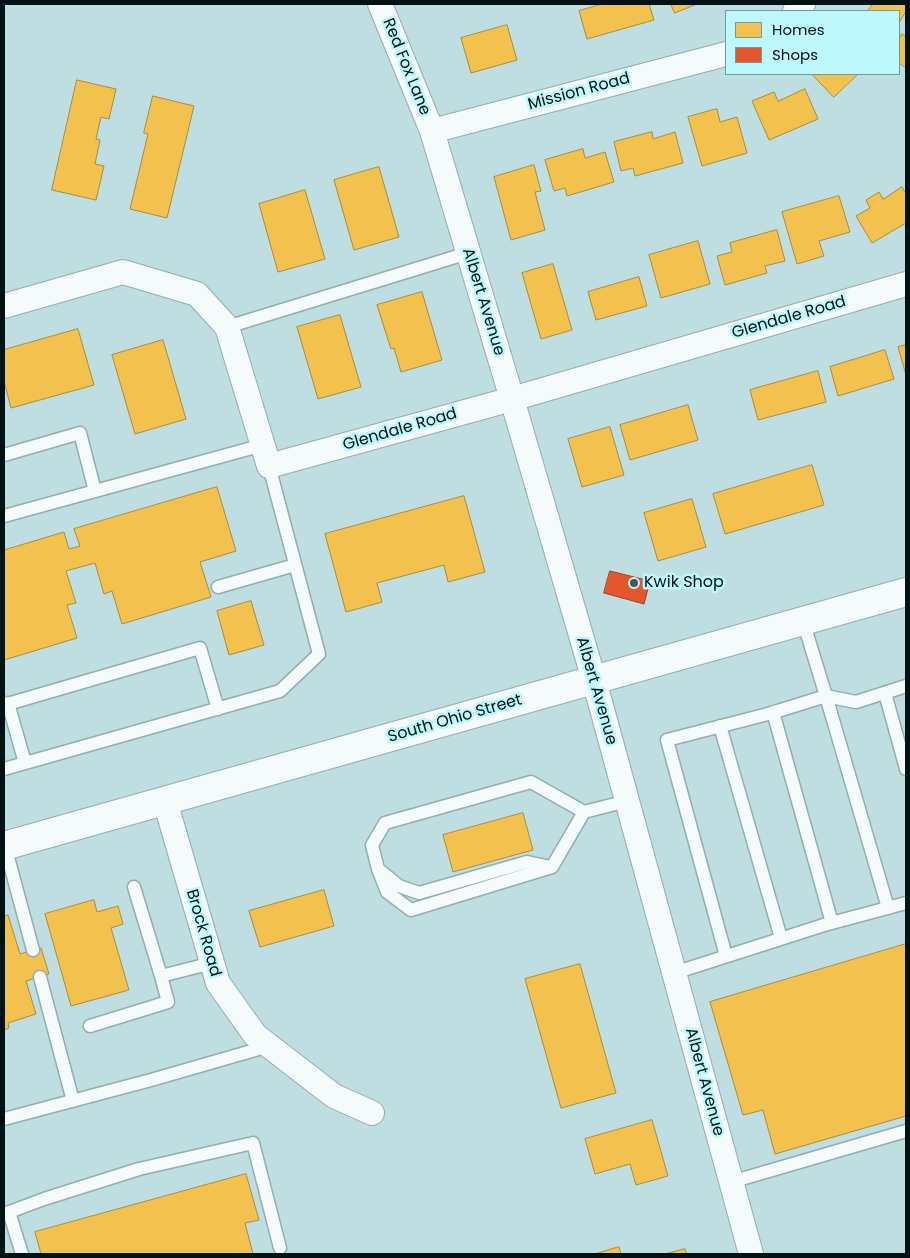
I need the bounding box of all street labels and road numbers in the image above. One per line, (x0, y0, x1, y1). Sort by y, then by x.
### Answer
street label: Red Fox Lane (378, 16, 434, 118)
street label: Mission Road (526, 69, 632, 115)
street label: Albert Avenue (458, 246, 508, 358)
street label: Glendale Road (730, 293, 848, 343)
street label: Glendale Road (341, 405, 459, 455)
street label: Albert Avenue (571, 635, 621, 747)
street label: South Ohio Street (386, 691, 524, 747)
street label: Brock Road (181, 887, 225, 979)
street label: Albert Avenue (680, 1026, 728, 1138)

